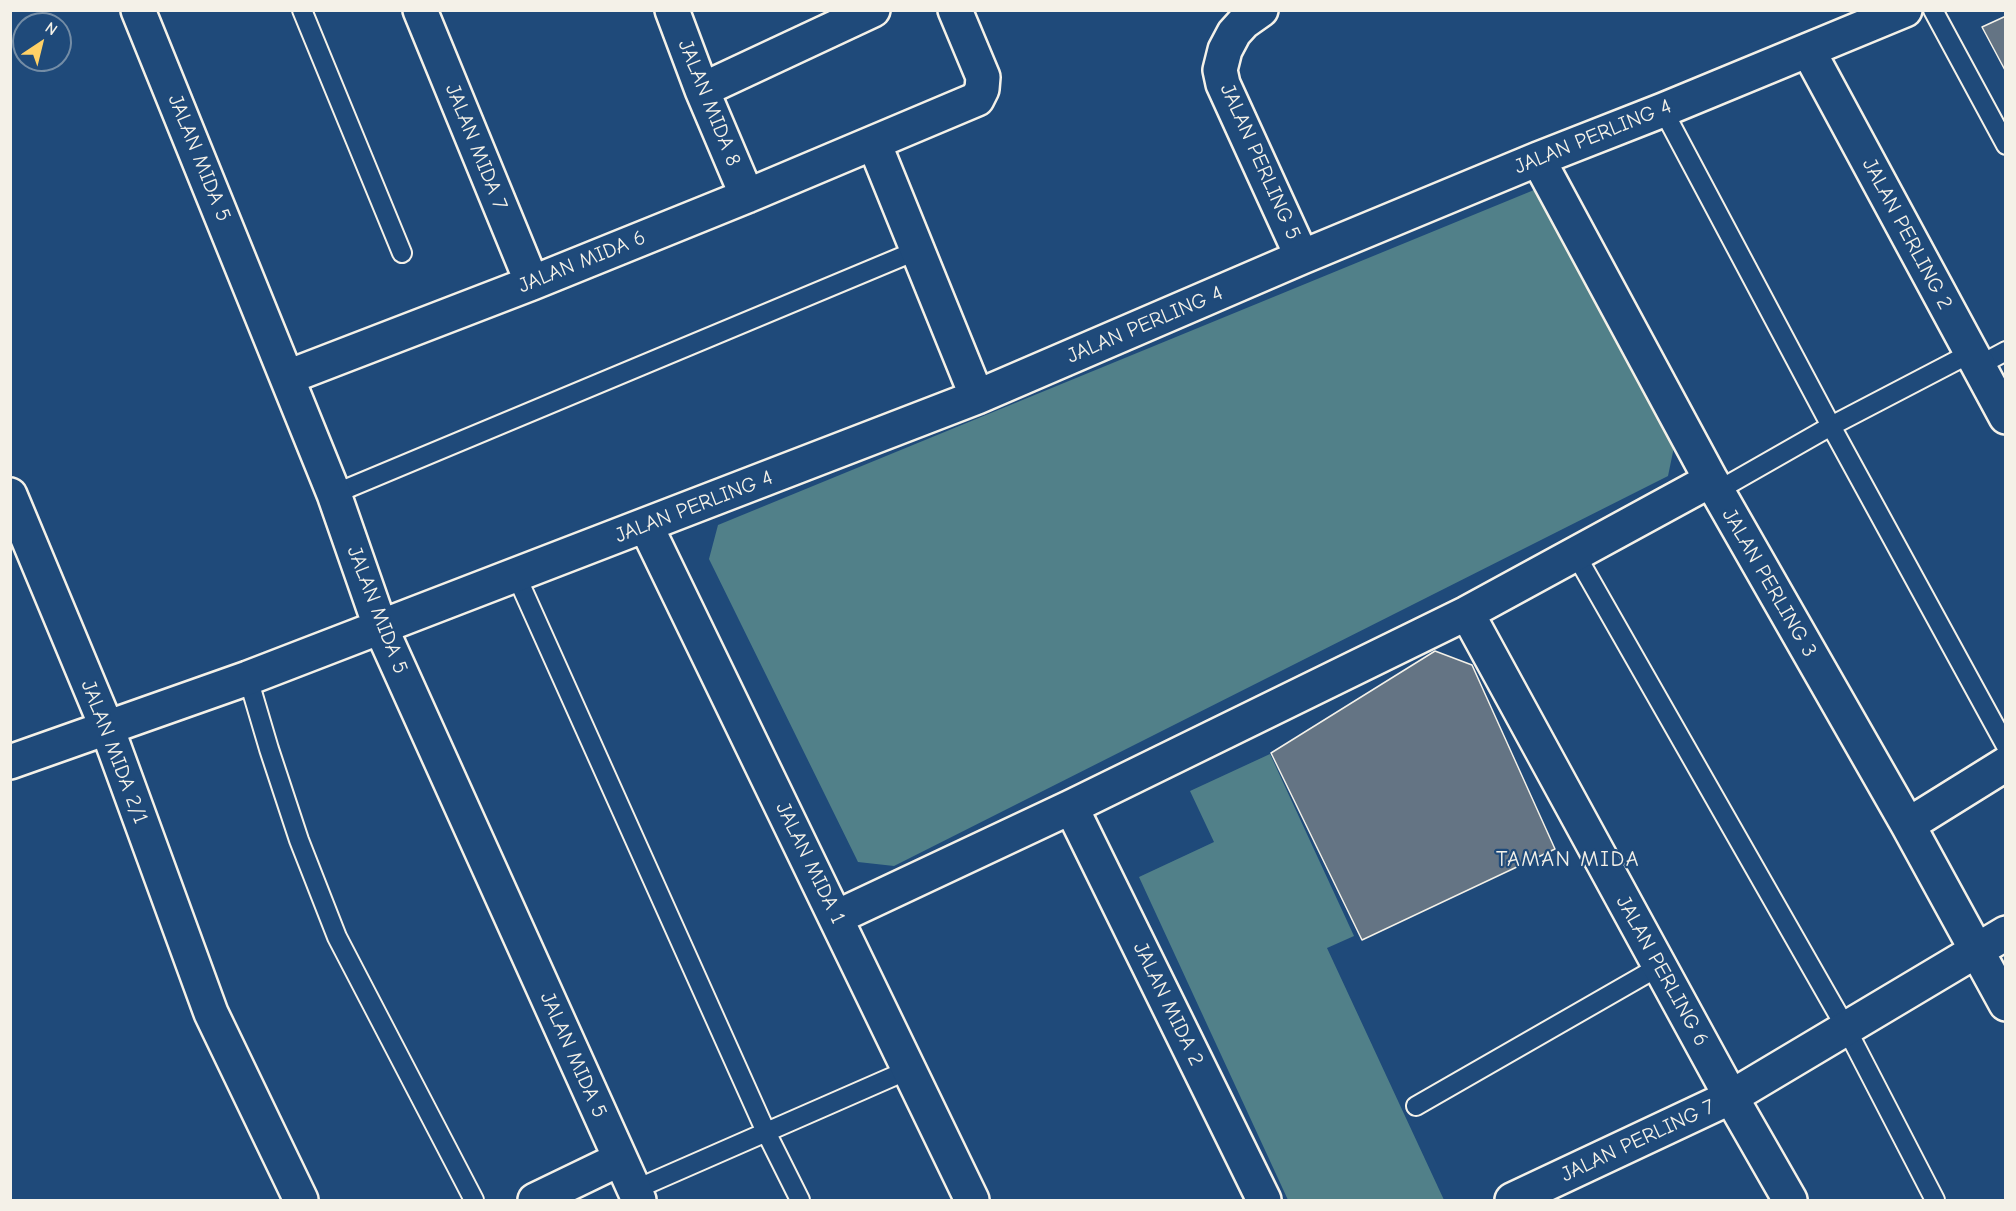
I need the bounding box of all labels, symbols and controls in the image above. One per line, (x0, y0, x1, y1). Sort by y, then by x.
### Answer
north arrow (12, 12, 72, 72)
text: N (42, 19, 61, 39)
street label: JALAN MIDA 8 (672, 36, 746, 170)
street label: JALAN MIDA 7 (439, 80, 513, 214)
street label: JALAN PERLING 5 (1214, 80, 1306, 244)
street label: JALAN MIDA 5 (162, 91, 236, 225)
street label: JALAN PERLING 4 (1511, 94, 1675, 180)
street label: JALAN PERLING 2 (1856, 154, 1958, 314)
street label: JALAN MIDA 6 (515, 225, 649, 299)
street label: JALAN PERLING 4 (1063, 281, 1227, 369)
street label: JALAN PERLING 4 (612, 465, 776, 549)
street label: JALAN PERLING 3 (1716, 504, 1822, 662)
street label: JALAN MIDA 5 (341, 542, 413, 678)
street label: JALAN MIDA 2/1 (75, 677, 153, 827)
street label: JALAN MIDA 1 (770, 798, 850, 928)
district label: TAMAN MIDA (1496, 847, 1640, 873)
street label: JALAN PERLING 6 (1610, 891, 1714, 1051)
street label: JALAN MIDA 2 (1127, 938, 1209, 1070)
street label: JALAN MIDA 5 (534, 988, 612, 1122)
street label: JALAN PERLING 7 (1557, 1094, 1719, 1188)

